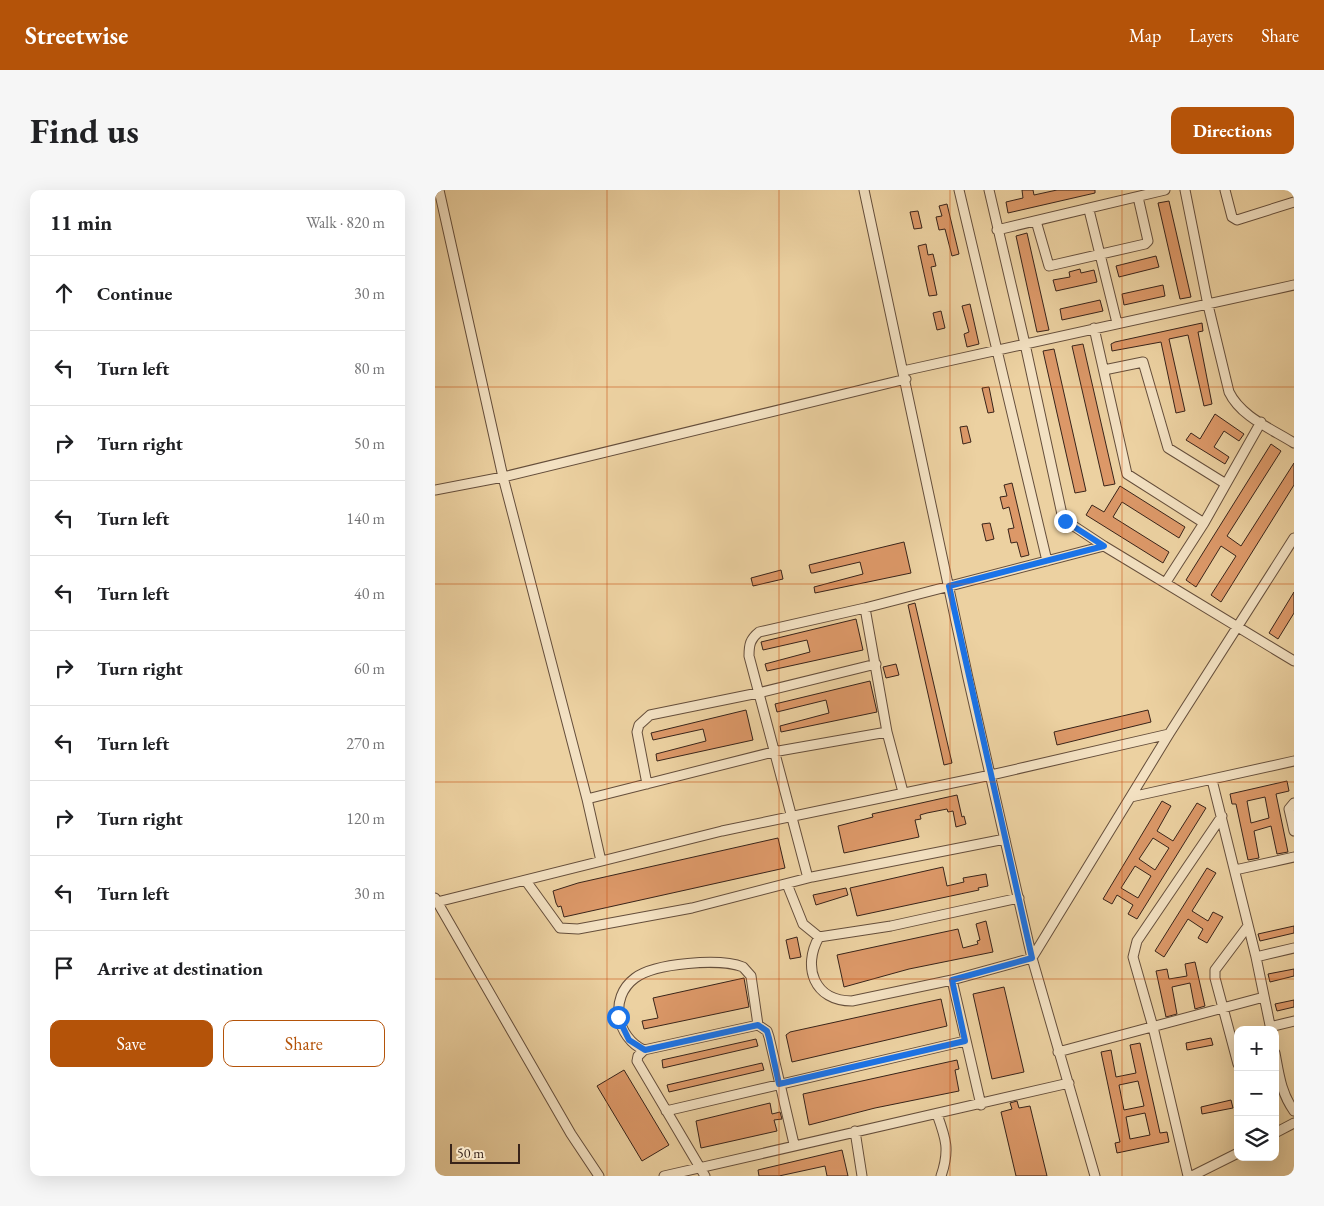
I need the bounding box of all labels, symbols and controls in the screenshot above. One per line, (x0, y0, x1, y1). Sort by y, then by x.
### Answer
text: Streetwise (25, 20, 128, 51)
text: Map (1129, 24, 1161, 47)
text: Layers (1189, 24, 1233, 47)
text: Share (1261, 24, 1299, 47)
button: Directions (1171, 107, 1294, 154)
text: Find us (30, 108, 139, 153)
text: 11 min (50, 209, 112, 236)
text: Walk · 820 m (306, 212, 385, 233)
icon: ahead (50, 279, 78, 307)
text: Continue (97, 281, 172, 306)
text: 30 m (354, 283, 385, 304)
icon: left (50, 354, 78, 382)
text: Turn left (97, 356, 169, 381)
text: 80 m (354, 358, 385, 379)
icon: right (50, 429, 78, 457)
text: Turn right (97, 431, 183, 456)
text: 50 m (354, 433, 385, 454)
icon: left (50, 504, 78, 532)
text: Turn left (97, 506, 169, 531)
text: 140 m (346, 508, 385, 529)
route end (1054, 510, 1077, 533)
icon: left (50, 579, 78, 607)
text: Turn left (97, 581, 169, 606)
text: 40 m (354, 583, 385, 604)
icon: right (50, 654, 78, 682)
text: Turn right (97, 656, 183, 681)
text: 60 m (354, 658, 385, 679)
icon: left (50, 729, 78, 757)
text: Turn left (97, 731, 169, 756)
text: 270 m (346, 733, 385, 754)
icon: right (50, 804, 78, 832)
text: Turn right (97, 806, 183, 831)
text: 120 m (346, 808, 385, 829)
icon: left (50, 879, 78, 907)
text: Turn left (97, 881, 169, 906)
text: 30 m (354, 883, 385, 904)
icon: arrive (50, 954, 78, 982)
text: Arrive at destination (97, 956, 263, 981)
route start (607, 1006, 630, 1029)
button: Save (50, 1020, 213, 1067)
button: Share (223, 1020, 385, 1067)
map controls (1234, 1026, 1279, 1161)
button: + (1234, 1026, 1279, 1071)
button: − (1234, 1071, 1279, 1116)
button: layers (1234, 1116, 1279, 1161)
scale bar (450, 1141, 520, 1164)
text: 50 m (457, 1144, 484, 1162)

